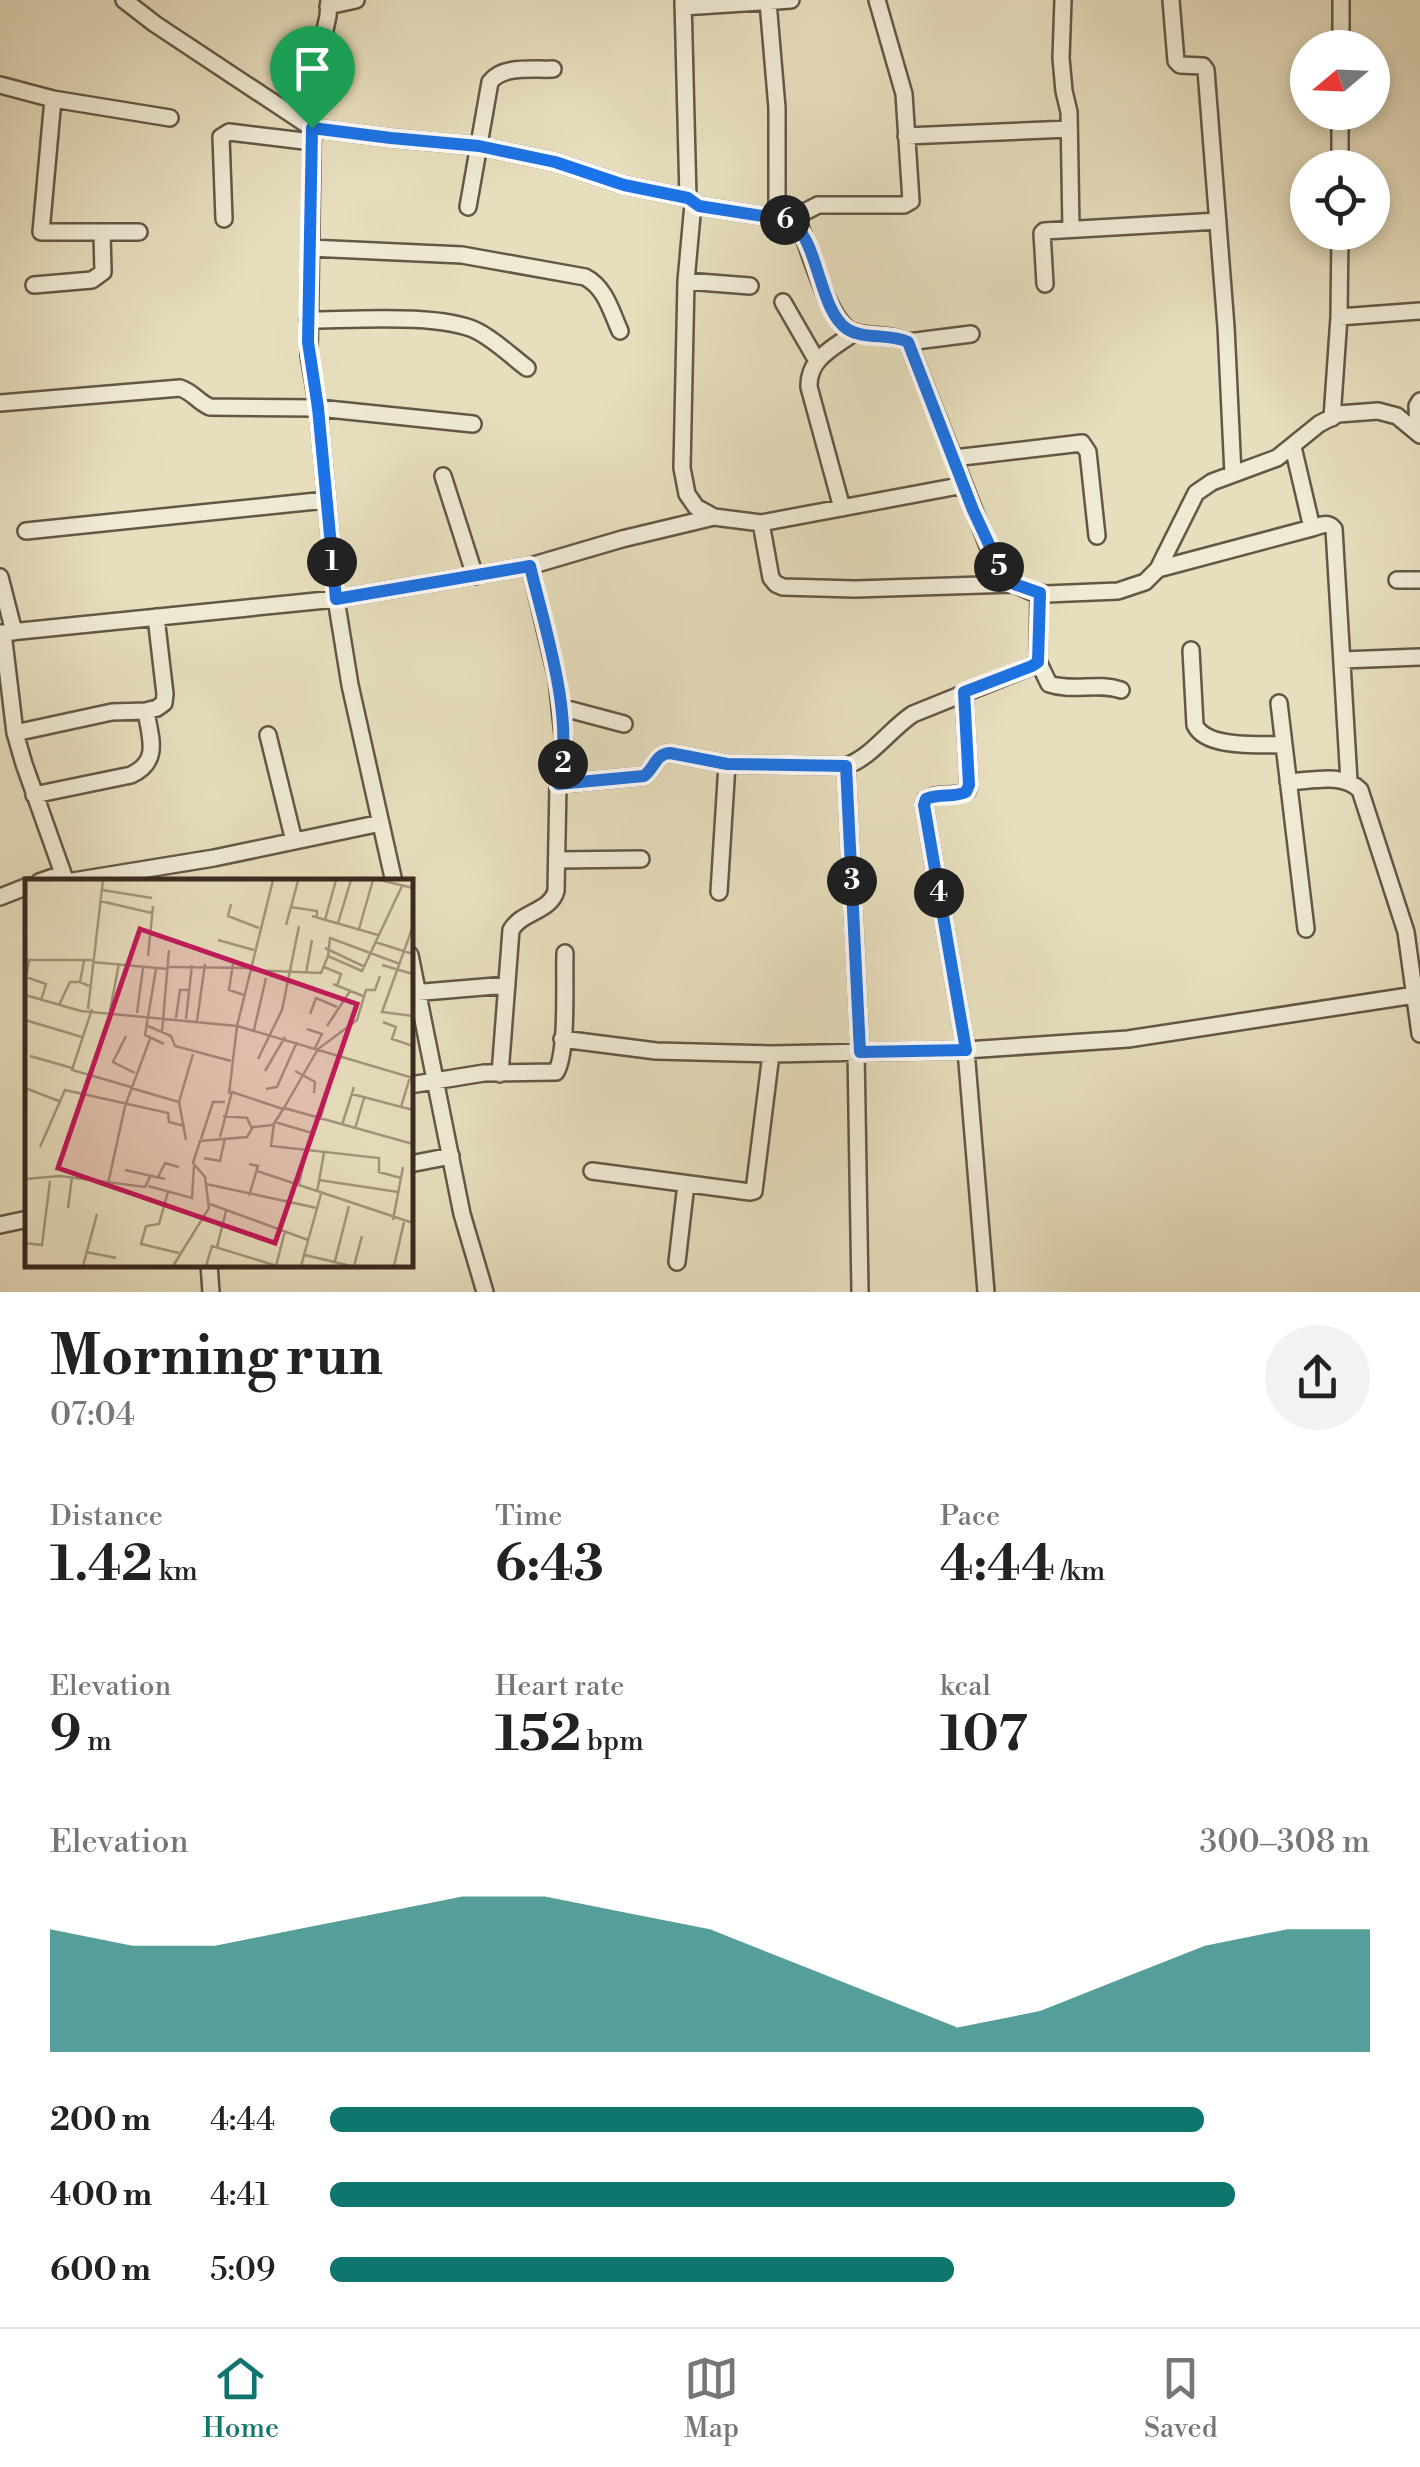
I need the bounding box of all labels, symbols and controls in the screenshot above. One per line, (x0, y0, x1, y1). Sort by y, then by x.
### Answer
pin (270, 26, 355, 129)
north arrow (1290, 30, 1390, 130)
map controls (1290, 30, 1390, 250)
icon: arrive (285, 41, 340, 96)
button: locate (1290, 150, 1390, 250)
pin: 6 (760, 195, 810, 245)
text: 6 (776, 202, 794, 237)
pin: 1 (307, 537, 357, 587)
pin: 5 (974, 542, 1024, 592)
text: 1 (325, 544, 339, 579)
text: 5 (990, 549, 1008, 584)
pin: 2 (538, 739, 588, 789)
text: 2 (554, 746, 572, 781)
pin: 3 (827, 856, 877, 906)
text: 3 (844, 863, 860, 898)
pin: 4 (914, 868, 964, 918)
text: 4 (930, 875, 948, 910)
inset map (25, 879, 412, 1267)
text: Morning run (50, 1323, 383, 1392)
button: share (1265, 1325, 1370, 1430)
text: 07:04 (50, 1395, 135, 1435)
text: Distance (50, 1499, 163, 1534)
text: Time (495, 1499, 562, 1534)
text: Pace (940, 1499, 1000, 1534)
text: 1.42 (50, 1534, 153, 1596)
text: 6:43 (495, 1534, 604, 1596)
text: 4:44 (940, 1534, 1055, 1596)
text: km (153, 1554, 198, 1589)
text: /km (1055, 1554, 1105, 1589)
text: Elevation (50, 1669, 171, 1704)
text: Heart rate (495, 1669, 624, 1704)
text: kcal (940, 1669, 991, 1704)
text: 9 (50, 1704, 82, 1766)
text: 152 (495, 1704, 581, 1766)
text: 107 (940, 1704, 1028, 1766)
text: m (82, 1724, 112, 1759)
text: bpm (581, 1724, 644, 1759)
text: Elevation (50, 1822, 189, 1862)
text: 300–308 m (1200, 1822, 1370, 1862)
text: 200 m (50, 2100, 151, 2140)
text: 4:44 (210, 2100, 275, 2140)
text: 400 m (50, 2175, 152, 2215)
text: 4:41 (210, 2175, 269, 2215)
text: 600 m (50, 2250, 151, 2290)
text: 5:09 (210, 2250, 275, 2290)
tab: Home (202, 2351, 279, 2446)
tab: Map (684, 2351, 739, 2446)
tab: Saved (1144, 2351, 1218, 2446)

